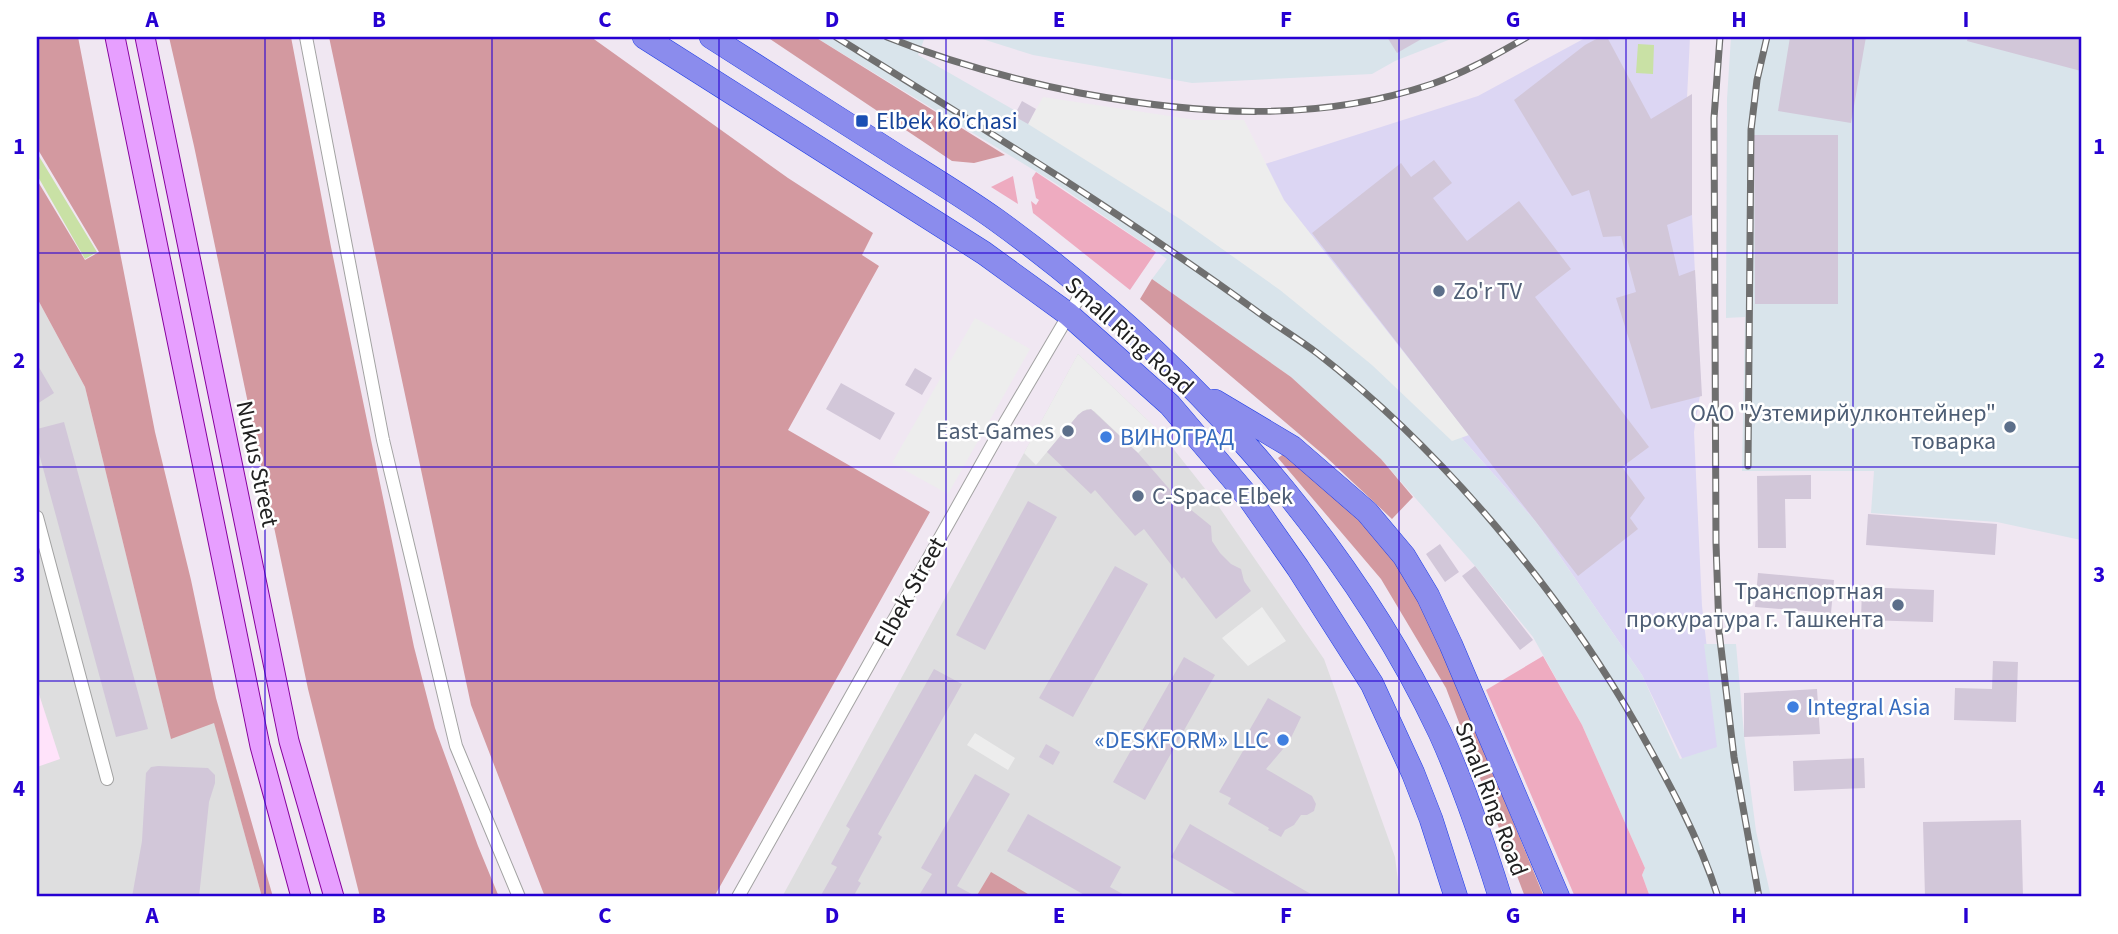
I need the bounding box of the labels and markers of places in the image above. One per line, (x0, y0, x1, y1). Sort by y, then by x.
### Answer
place label: Elbek ko'chasi (876, 104, 1018, 139)
marker: Elbek ko'chasi (854, 113, 870, 129)
place label: Zo'r TV (1453, 274, 1523, 309)
marker: Zo'r TV (1431, 283, 1447, 299)
place label: ОАО "Узтемирйулконтейнер" товарка (1690, 396, 1996, 459)
place label: East-Games (936, 414, 1054, 449)
marker: ОАО "Узтемирйулконтейнер" товарка (2002, 419, 2018, 435)
place label: ВИНОГРАД (1120, 420, 1234, 455)
marker: East-Games (1060, 423, 1076, 439)
marker: ВИНОГРАД (1098, 429, 1114, 445)
place label: C-Space Elbek (1152, 479, 1293, 514)
marker: C-Space Elbek (1130, 488, 1146, 504)
place label: Транспортная прокуратура г. Ташкента (1626, 574, 1884, 637)
marker: Транспортная прокуратура г. Ташкента (1890, 597, 1906, 613)
place label: Integral Asia (1807, 690, 1930, 725)
marker: Integral Asia (1785, 699, 1801, 715)
place label: «DESKFORM» LLC (1094, 723, 1269, 758)
marker: «DESKFORM» LLC (1275, 732, 1291, 748)

